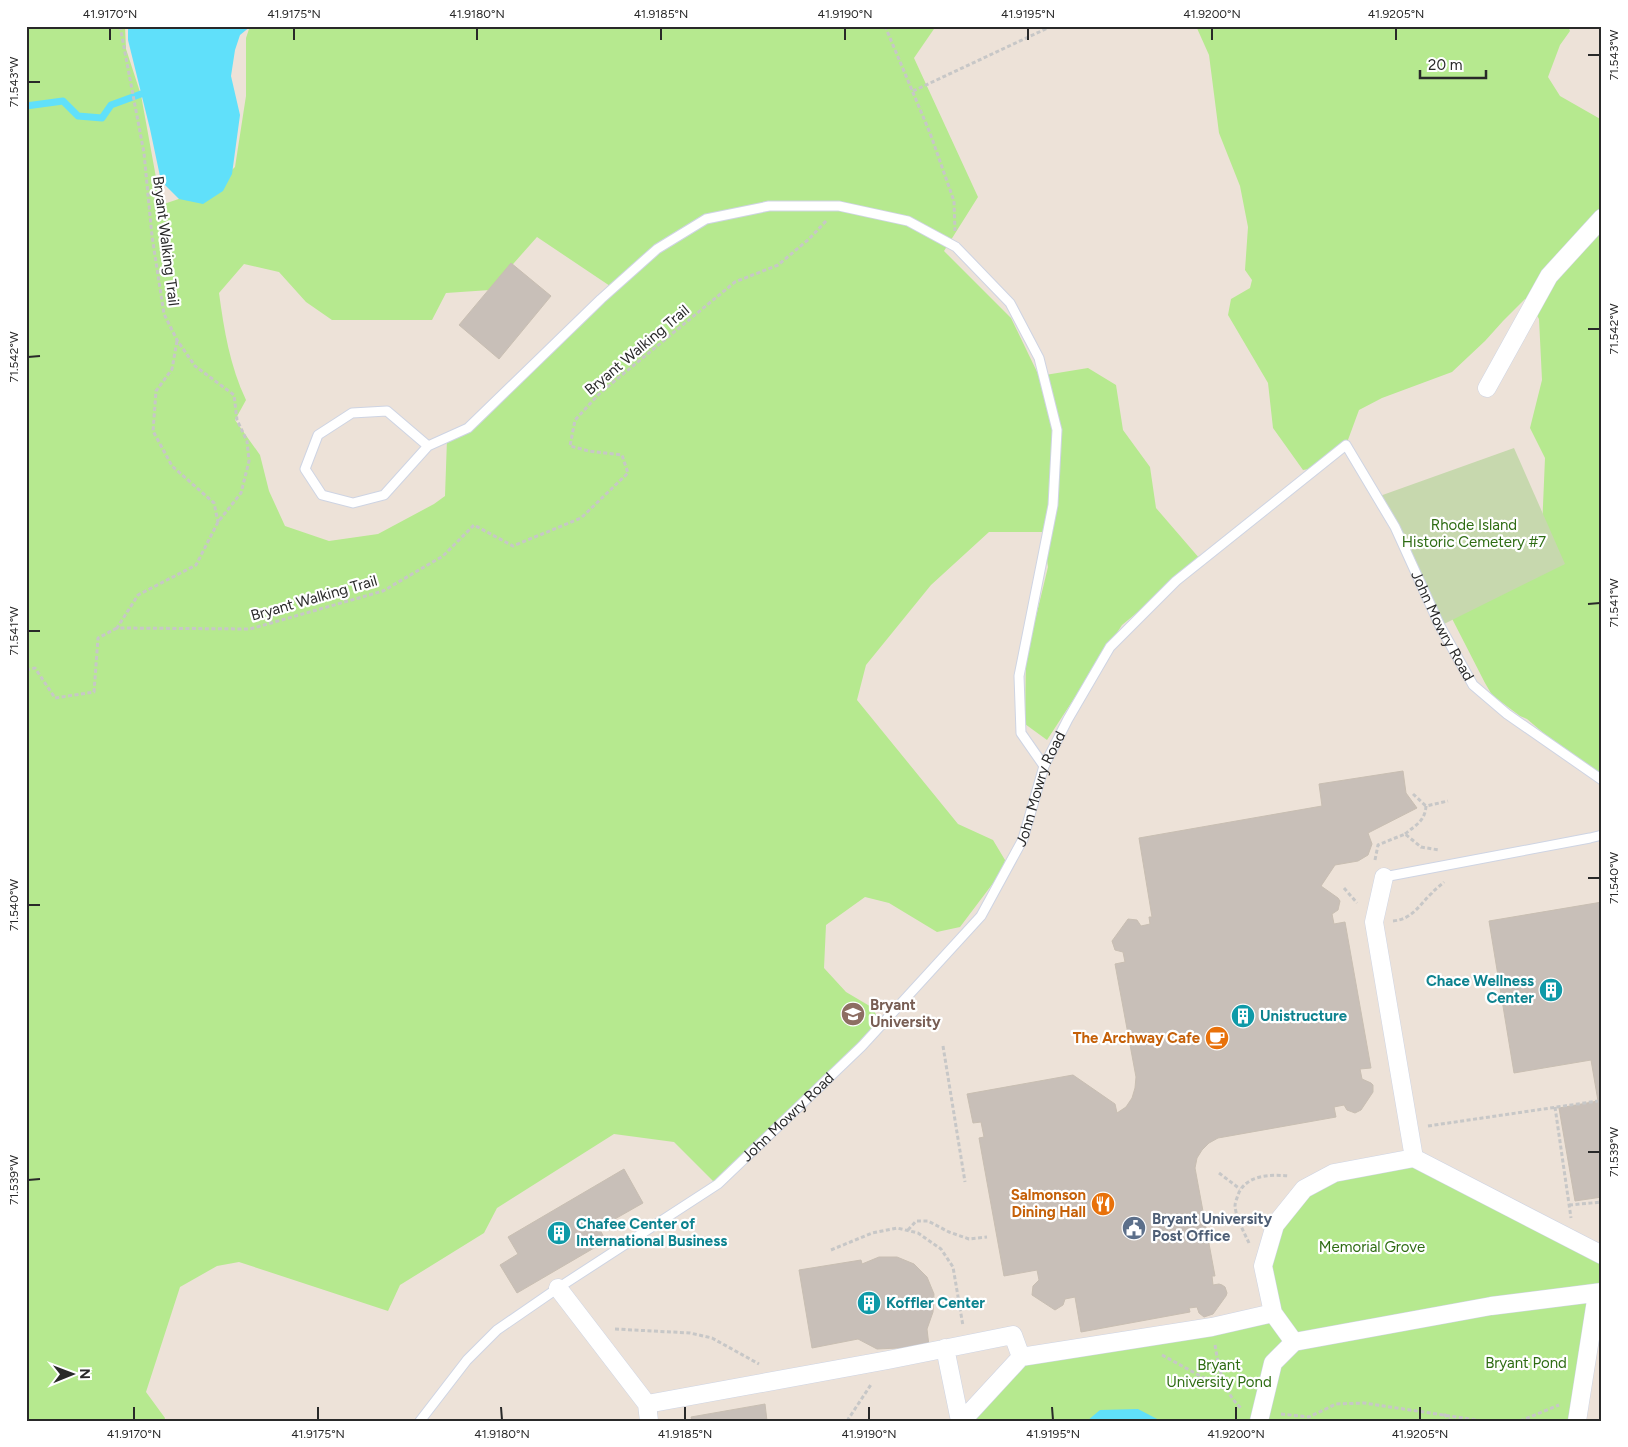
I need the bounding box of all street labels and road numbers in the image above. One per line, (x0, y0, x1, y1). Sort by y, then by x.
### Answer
street label: Bryant Walking Trail (149, 175, 183, 307)
street label: Bryant Walking Trail (581, 301, 693, 399)
street label: John Mowry Road (1407, 568, 1478, 684)
street label: Bryant Walking Trail (249, 571, 379, 625)
street label: John Mowry Road (1012, 728, 1069, 850)
street label: John Mowry Road (738, 1069, 838, 1166)

